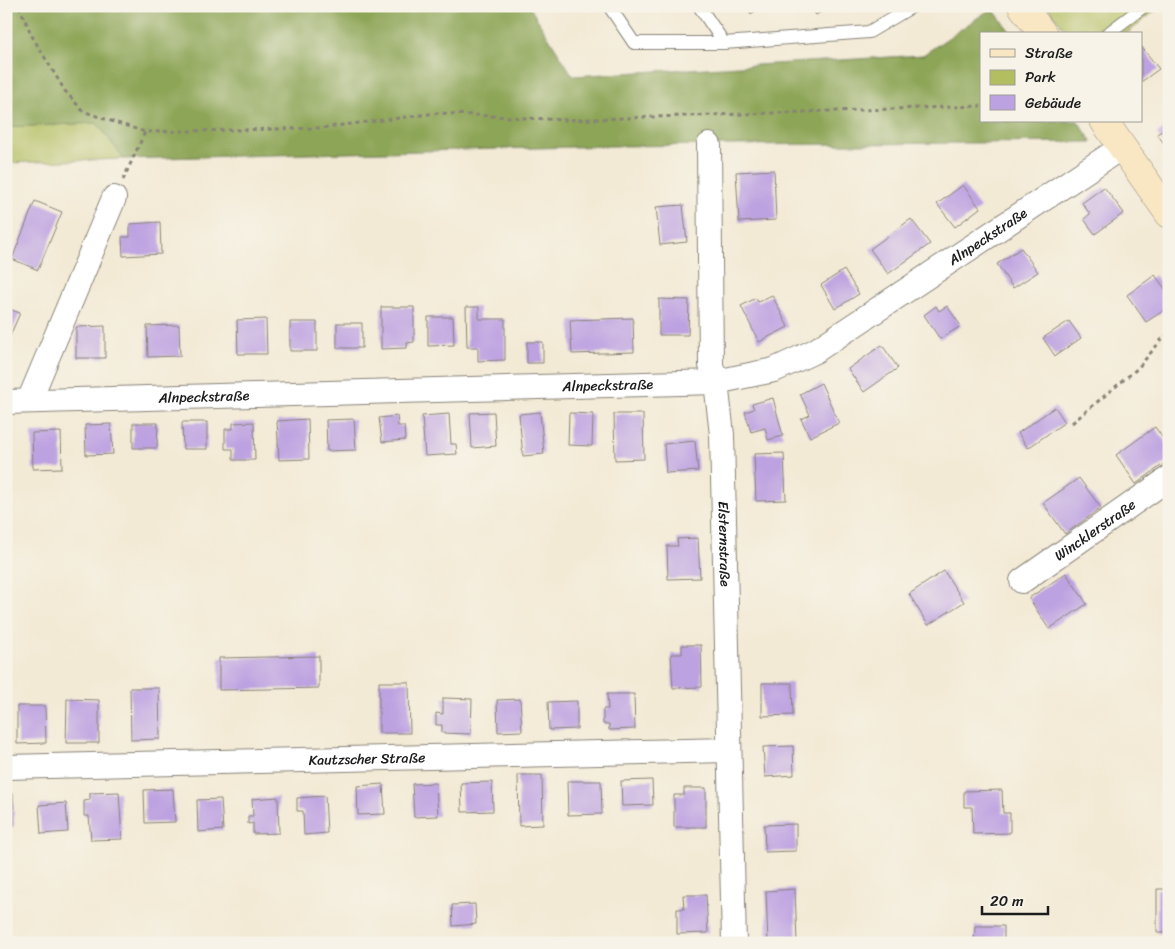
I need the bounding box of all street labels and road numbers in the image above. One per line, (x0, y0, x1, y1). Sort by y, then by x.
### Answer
street label: Alnpeckstraße (942, 201, 1033, 272)
street label: Alnpeckstraße (561, 371, 654, 399)
street label: Alnpeckstraße (157, 383, 250, 410)
street label: Wincklerstraße (1049, 492, 1141, 567)
street label: Elsternstraße (711, 501, 738, 587)
street label: Kautzscher Straße (308, 745, 426, 772)

